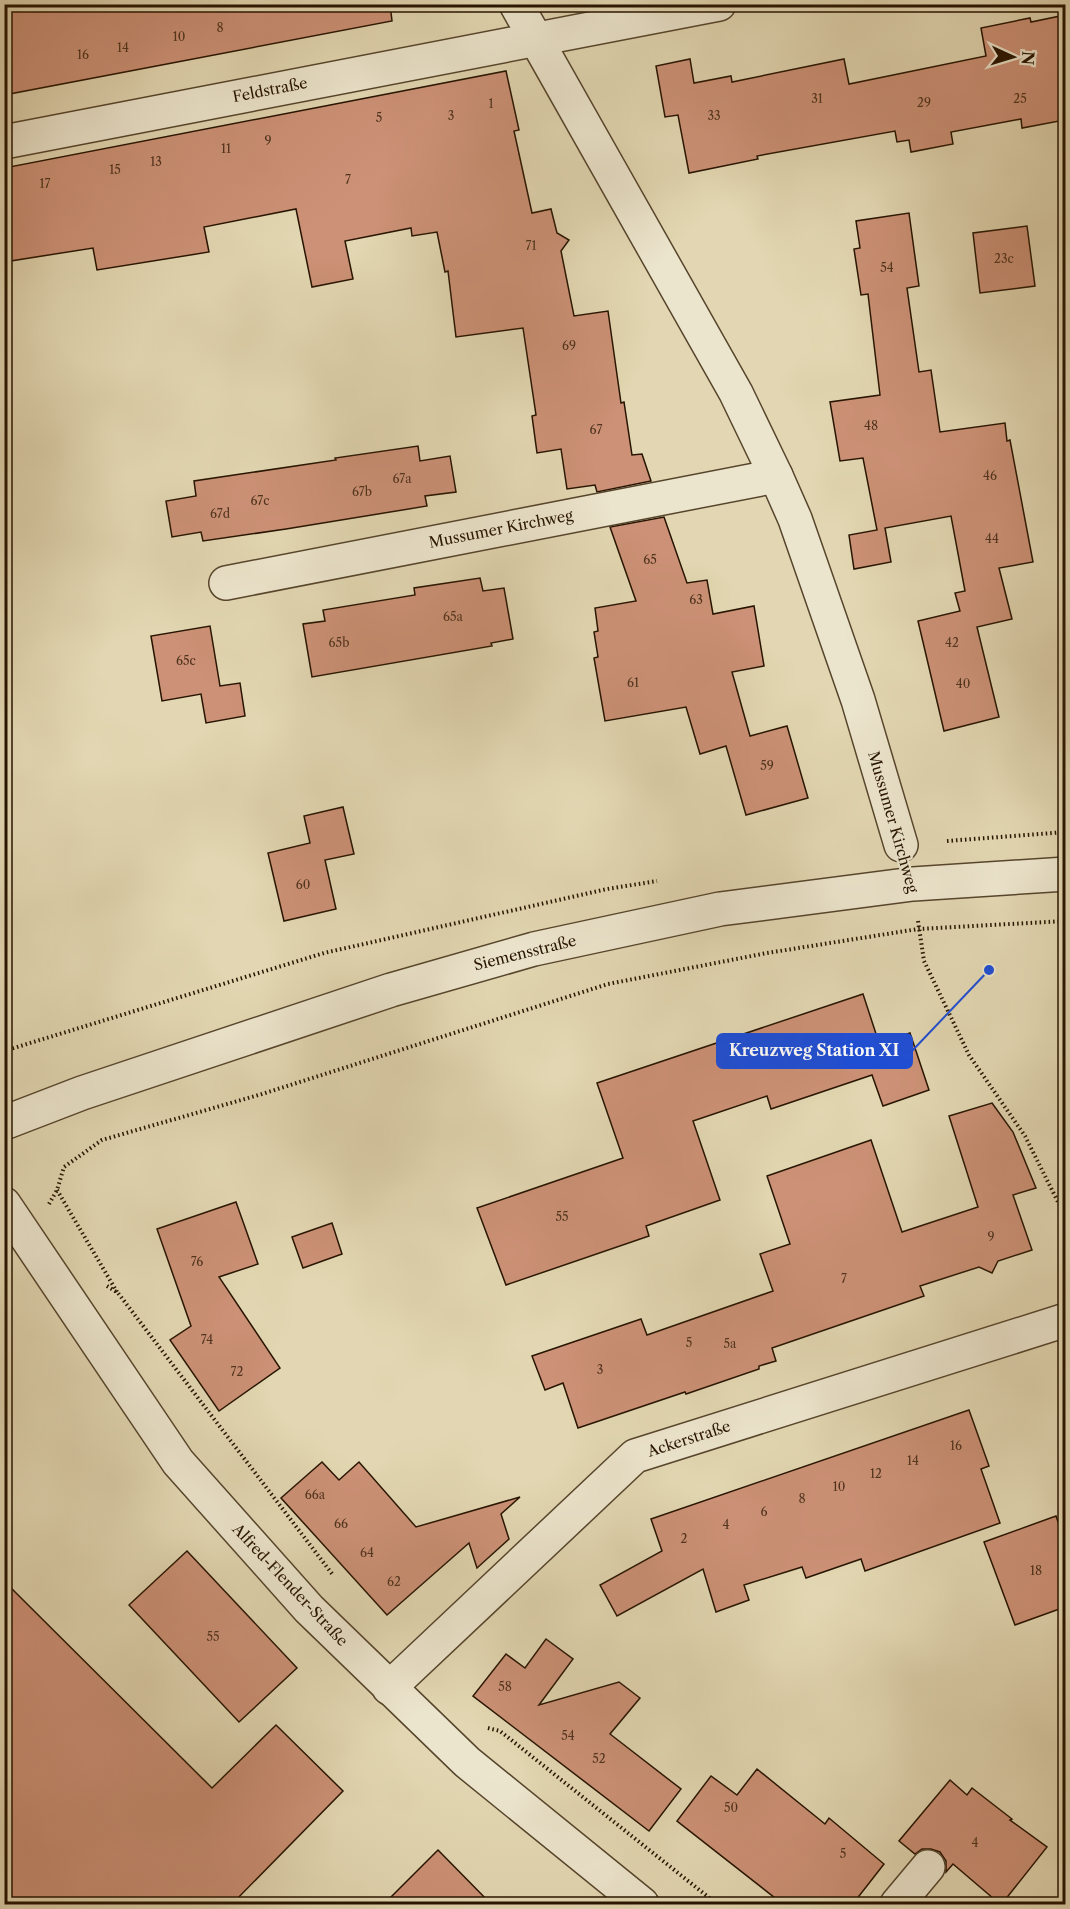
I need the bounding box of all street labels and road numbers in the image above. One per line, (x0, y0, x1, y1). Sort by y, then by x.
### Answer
street label: Feldstraße (231, 73, 309, 106)
street label: Mussumer Kirchweg (427, 505, 575, 552)
street label: Mussumer Kirchweg (864, 749, 923, 895)
street label: Siemensstraße (472, 931, 578, 974)
street label: Ackerstraße (644, 1416, 733, 1461)
street label: Alfred-Flender-Straße (228, 1519, 352, 1650)

